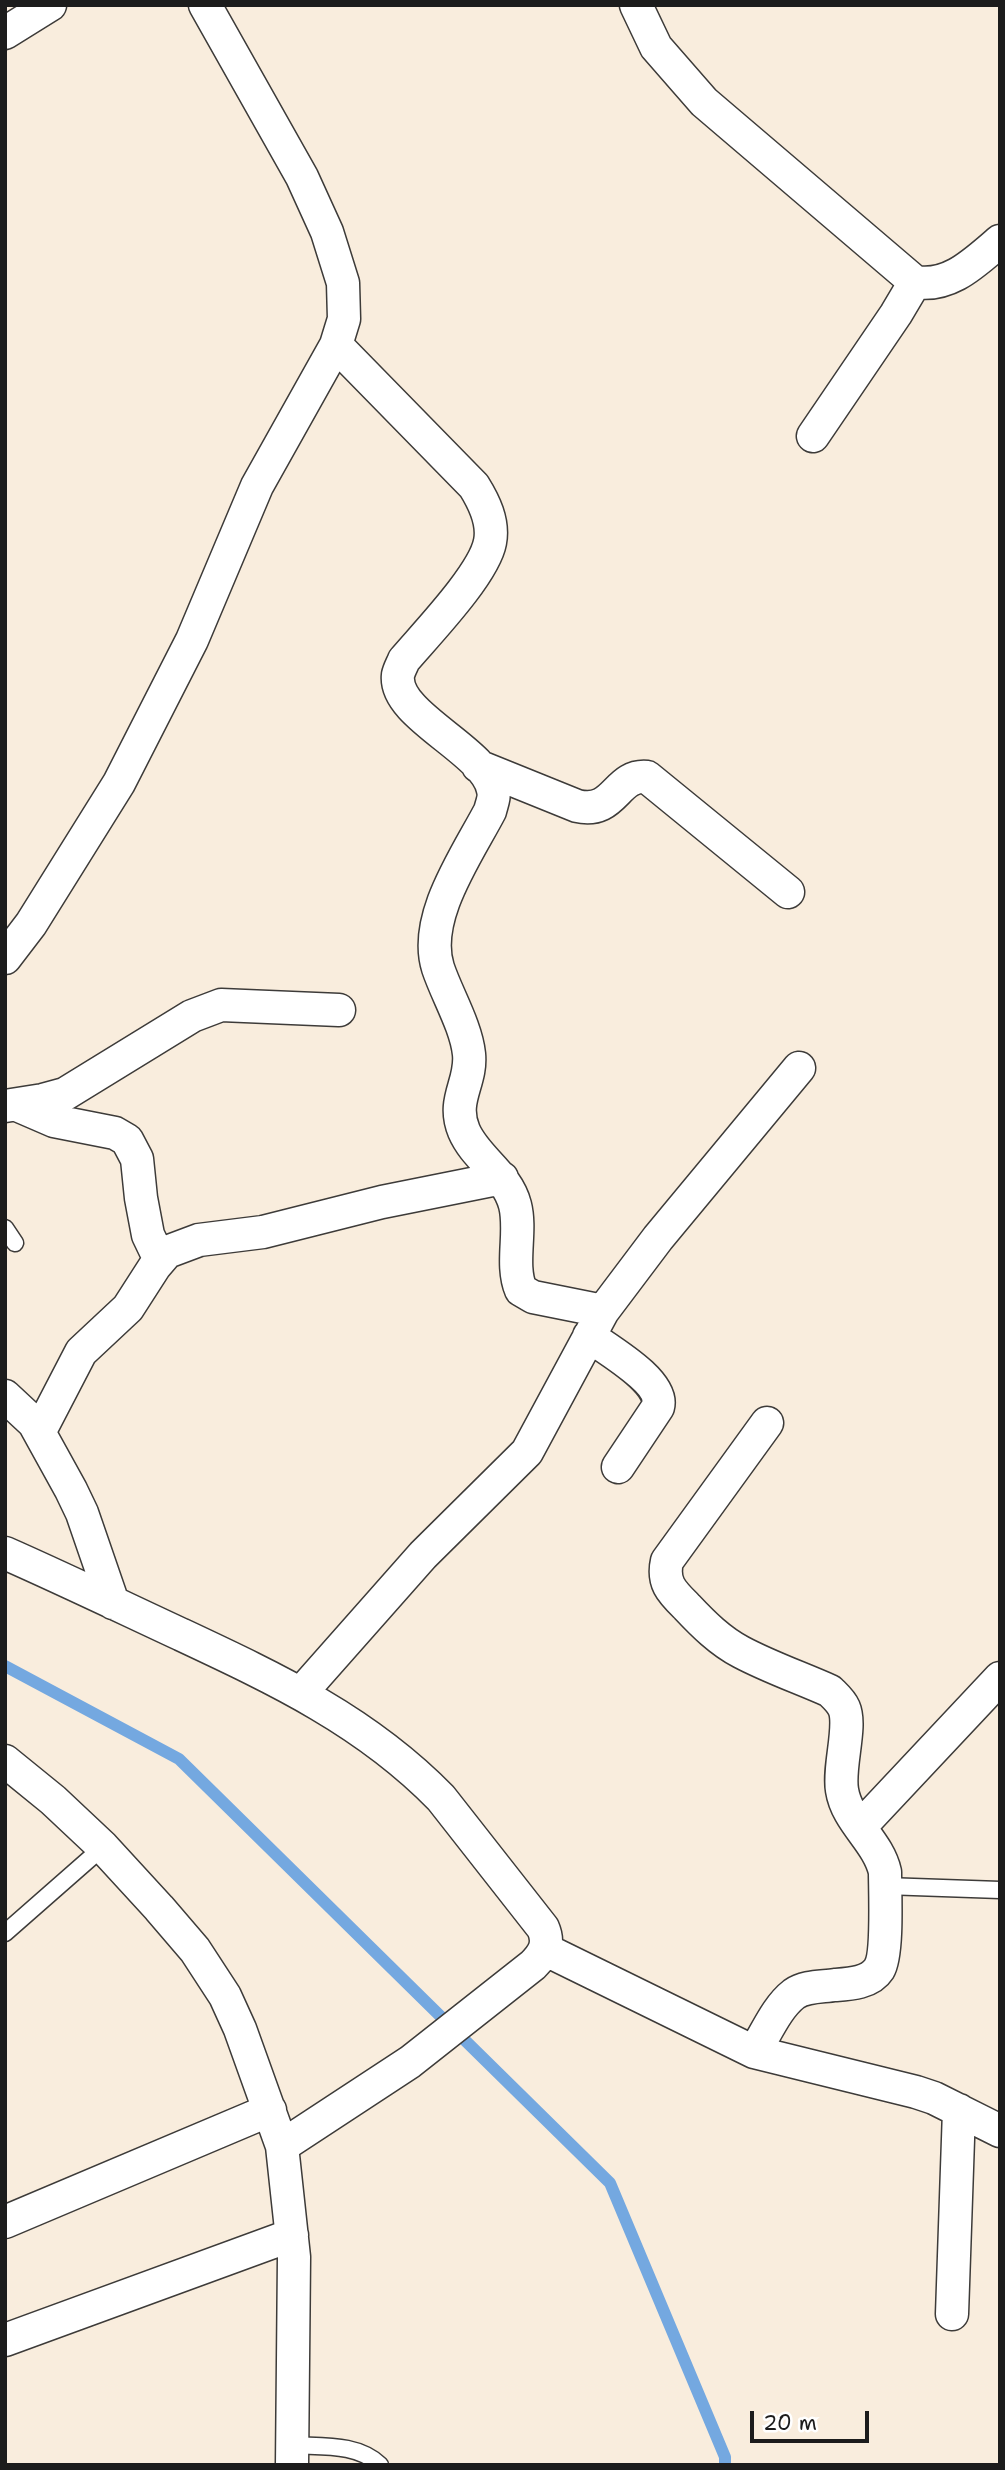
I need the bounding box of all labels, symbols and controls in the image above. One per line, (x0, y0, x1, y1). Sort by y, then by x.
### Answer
scale bar (753, 2396, 872, 2440)
text: 20 m (763, 2409, 817, 2437)

